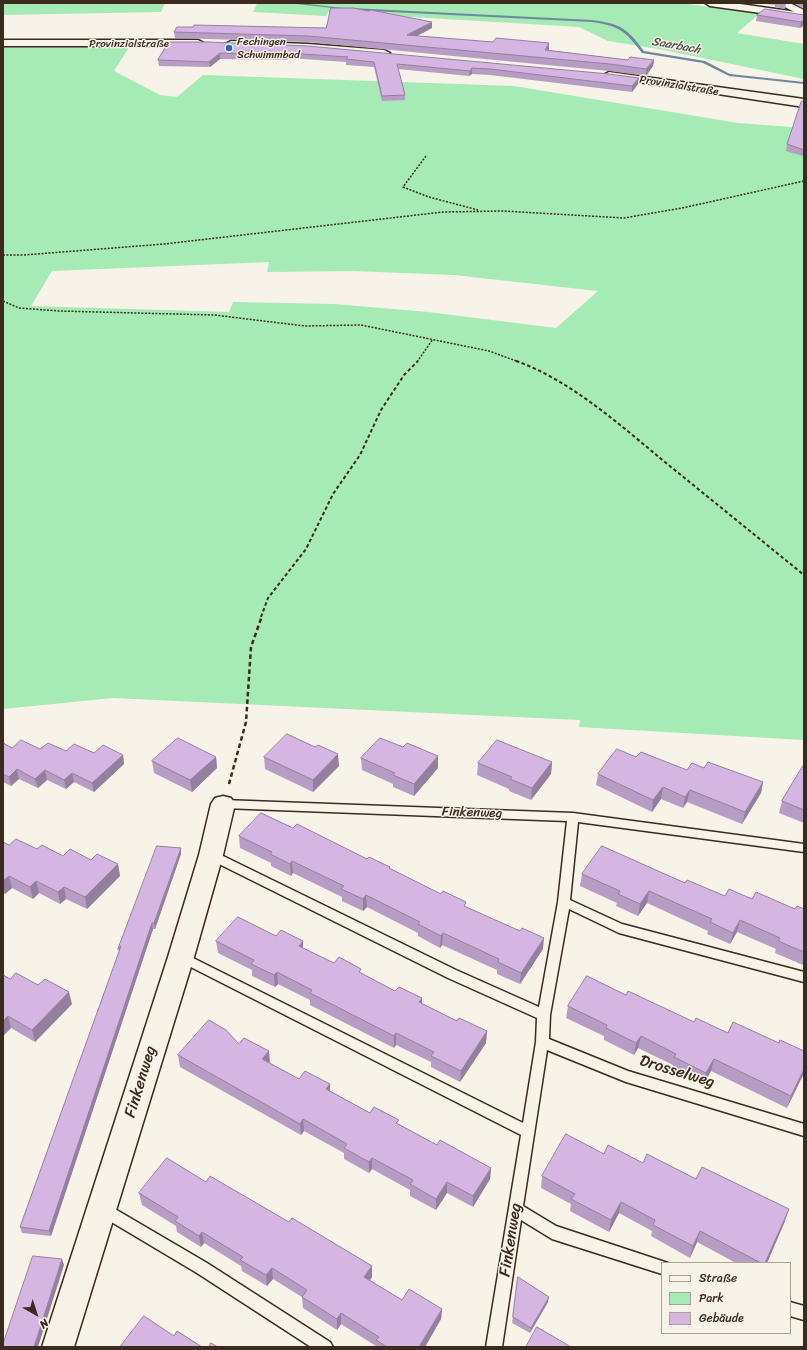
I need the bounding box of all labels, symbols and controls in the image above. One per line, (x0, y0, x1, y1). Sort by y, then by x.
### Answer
place label: Fechingen Schwimmbad (237, 35, 300, 61)
water label: Saarbach (651, 35, 701, 57)
street label: Provinzialstraße (89, 37, 169, 51)
marker: Fechingen Schwimmbad (224, 43, 234, 53)
street label: Provinzialstraße (638, 73, 720, 99)
street label: Finkenweg (442, 804, 502, 822)
street label: Finkenweg (121, 1044, 161, 1120)
street label: Drosselweg (637, 1051, 717, 1093)
street label: Finkenweg (496, 1202, 526, 1278)
legend (661, 1262, 791, 1334)
text: Straße (699, 1267, 737, 1289)
text: Park (699, 1287, 724, 1309)
north arrow (16, 1294, 56, 1334)
text: Gebäude (699, 1307, 744, 1329)
text: N (35, 1314, 53, 1333)

